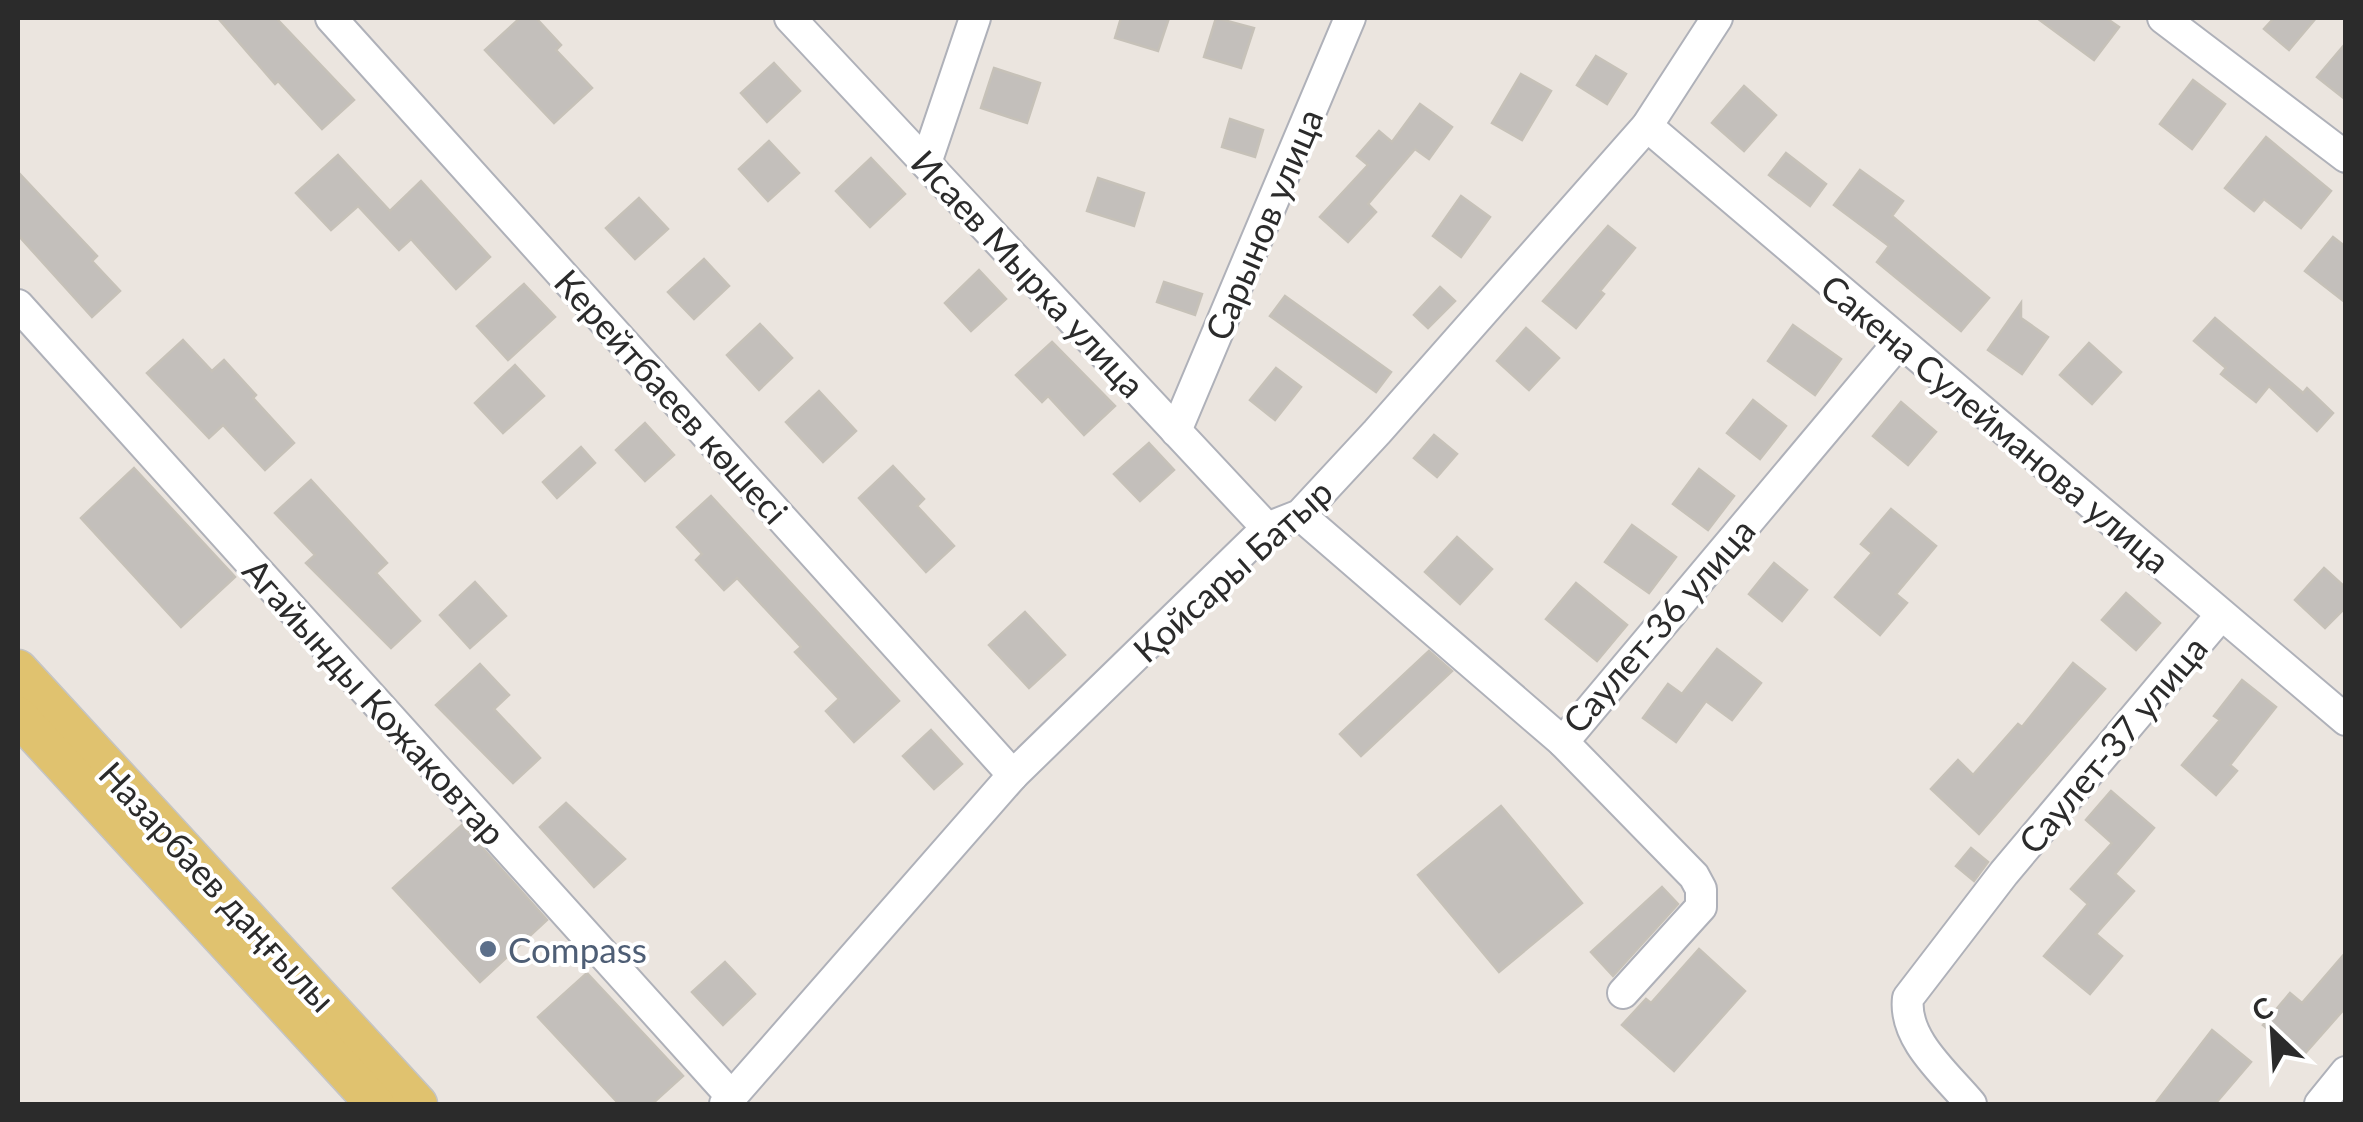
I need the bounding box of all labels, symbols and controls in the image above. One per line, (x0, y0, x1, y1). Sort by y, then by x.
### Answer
street label: Сарынов улица (1195, 102, 1331, 346)
street label: Исаев Мырка улица (904, 141, 1154, 405)
street label: Керейтбаеев көшесі (547, 260, 797, 532)
street label: Сакена Сулейманова улица (1813, 265, 2179, 581)
street label: Қойсары Батыр (1124, 470, 1340, 670)
street label: Саулет-36 улица (1553, 509, 1763, 741)
street label: Агайынды Кожаковтар (235, 549, 515, 853)
street label: Саулет-37 улица (2009, 627, 2215, 861)
street label: Назарбаев даңғылы (91, 752, 345, 1020)
place label: Compass (508, 928, 647, 970)
marker: Compass (477, 938, 499, 960)
north arrow (2223, 982, 2323, 1082)
text: С (2246, 989, 2278, 1028)

